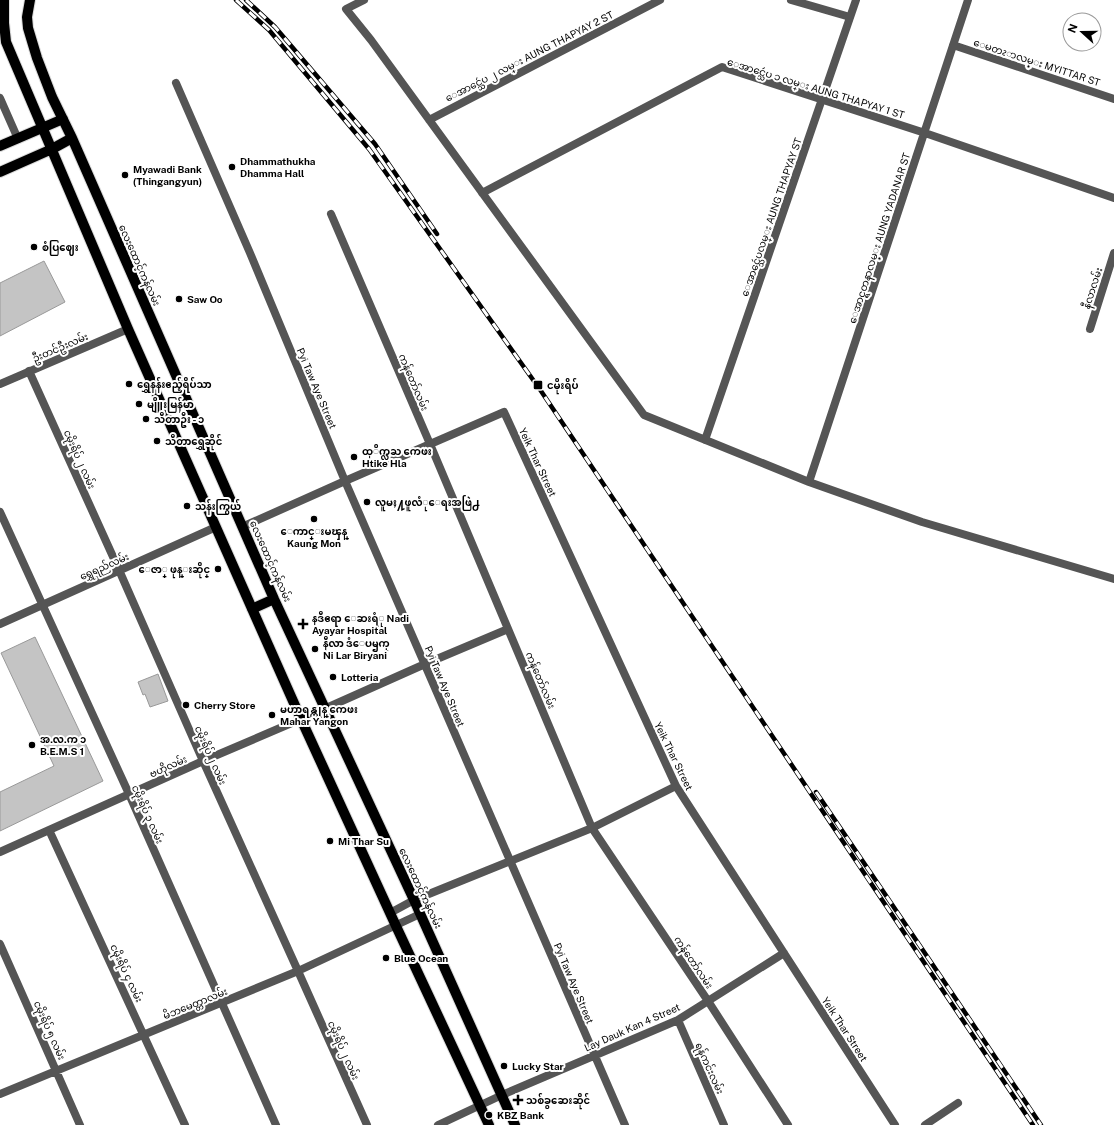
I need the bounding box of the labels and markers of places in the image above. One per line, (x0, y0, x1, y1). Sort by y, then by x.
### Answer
place label: Dhammathukha Dhamma Hall (240, 155, 316, 179)
marker: Dhammathukha Dhamma Hall (227, 162, 237, 172)
place label: Myawadi Bank (Thingangyun) (133, 163, 202, 187)
marker: Myawadi Bank (Thingangyun) (120, 170, 130, 180)
place label: စံပြဈေး (42, 240, 79, 256)
marker: စံပြဈေး (29, 242, 39, 252)
place label: Saw Oo (187, 293, 223, 305)
marker: Saw Oo (174, 294, 184, 304)
place label: ရွှေနန်းဧည့်ရိပ်သာ (137, 377, 212, 394)
place label: ငမိုးရိပ် (547, 378, 578, 395)
marker: ရွှေနန်းဧည့်ရိပ်သာ (124, 379, 134, 389)
marker: ငမိုးရိပ် (532, 379, 544, 391)
place label: မျိူးမြန်မာ (147, 397, 194, 413)
marker: မျိူးမြန်မာ (134, 399, 144, 409)
place label: သီတာဦး - ၁ (154, 412, 204, 428)
marker: သီတာဦး - ၁ (141, 414, 151, 424)
place label: သီတာရွှေဆိုင် (165, 434, 223, 451)
marker: သီတာရွှေဆိုင် (152, 436, 162, 446)
place label: ထုိက္လႀ ကေဖး Htike Hla (362, 444, 432, 469)
marker: ထုိက္လႀ ကေဖး Htike Hla (349, 452, 359, 462)
place label: လူမႈ႔ဖူလံုေရးအဖြဲ႕ (375, 495, 480, 512)
marker: လူမႈ႔ဖူလံုေရးအဖြဲ႕ (362, 497, 372, 507)
place label: သန်းကြွယ် (195, 499, 241, 515)
marker: သန်းကြွယ် (182, 501, 192, 511)
marker: ေကာင္းမၾန္ Kaung Mon (309, 514, 319, 524)
place label: ေကာင္းမၾန္ Kaung Mon (281, 525, 349, 549)
place label: ေဇာ္ ဖုန္းဆိုင္ (138, 562, 210, 579)
marker: ေဇာ္ ဖုန္းဆိုင္ (213, 564, 223, 574)
place label: နဒီဧရာ ေဆးရံု Nadi Ayayar Hospital (312, 611, 409, 636)
marker: နဒီဧရာ ေဆးရံု Nadi Ayayar Hospital (297, 618, 309, 630)
place label: နီလာ ဒံေပၝက္ Ni Lar Biryani (323, 636, 390, 661)
marker: နီလာ ဒံေပၝက္ Ni Lar Biryani (310, 644, 320, 654)
place label: Lotteria (341, 671, 379, 683)
marker: Lotteria (328, 672, 338, 682)
place label: Cherry Store (194, 699, 256, 711)
marker: Cherry Store (181, 700, 191, 710)
place label: မဟာရန္ကုန္ ကေဖး Mahar Yangon (280, 703, 358, 727)
marker: မဟာရန္ကုန္ ကေဖး Mahar Yangon (267, 710, 277, 720)
place label: အ.လ.က ၁ B.E.M.S 1 (40, 733, 86, 757)
marker: အ.လ.က ၁ B.E.M.S 1 (27, 740, 37, 750)
place label: Mi Thar Su (338, 835, 389, 847)
marker: Mi Thar Su (325, 836, 335, 846)
place label: Blue Ocean (394, 952, 448, 964)
marker: Blue Ocean (381, 953, 391, 963)
place label: Lucky Star (512, 1060, 564, 1072)
marker: Lucky Star (499, 1061, 509, 1071)
place label: သစ်ခွဆေးဆိုင် (526, 1093, 590, 1110)
marker: သစ်ခွဆေးဆိုင် (513, 1095, 523, 1105)
place label: KBZ Bank (497, 1109, 544, 1121)
marker: KBZ Bank (484, 1110, 494, 1120)

